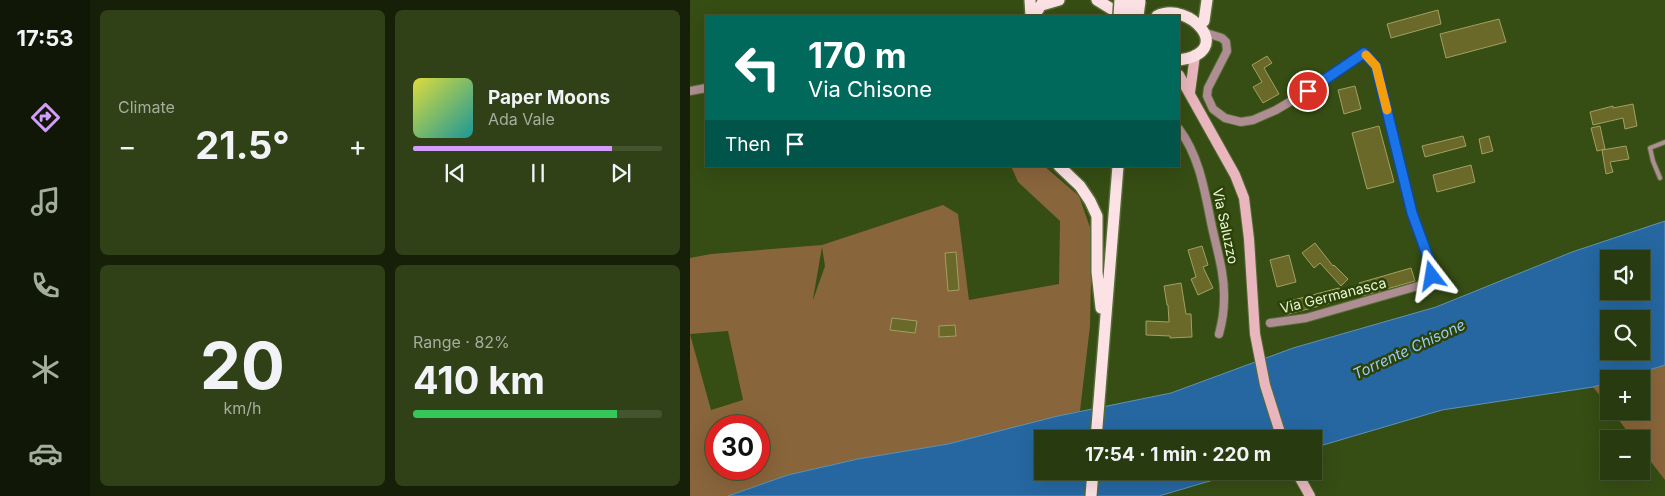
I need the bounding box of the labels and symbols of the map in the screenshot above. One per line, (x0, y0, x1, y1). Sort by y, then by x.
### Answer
pin (1287, 70, 1329, 112)
street label: Via Saluzzo (1210, 187, 1242, 265)
position arrow (1405, 249, 1457, 301)
street label: Via Germanasca (1278, 274, 1388, 316)
water label: Torrente Chisone (1350, 315, 1468, 383)
speed limit sign: 30 (705, 415, 770, 480)

